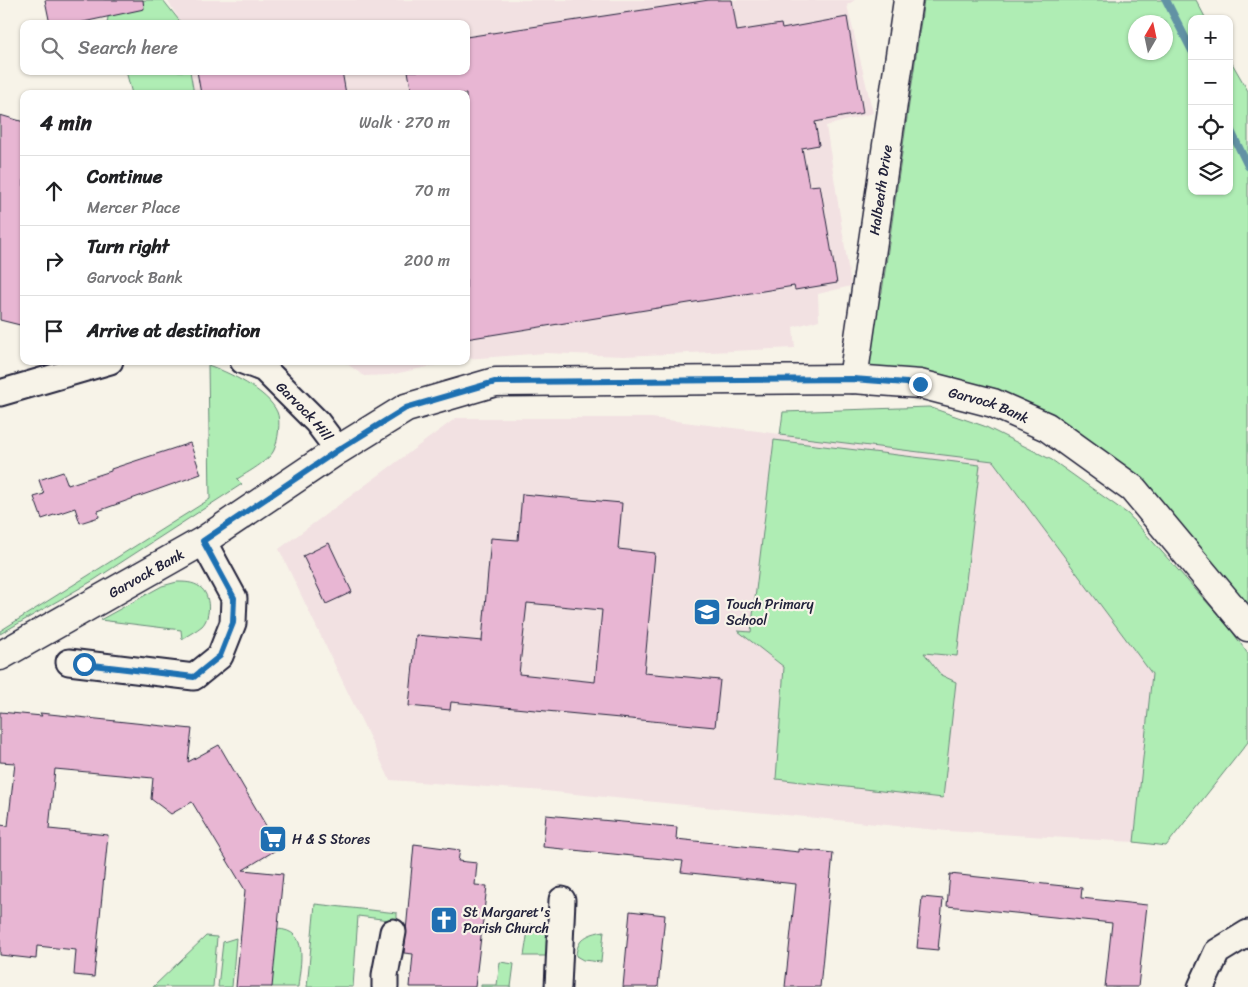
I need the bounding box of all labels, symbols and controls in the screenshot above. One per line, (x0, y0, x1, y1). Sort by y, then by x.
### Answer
north arrow (1128, 15, 1173, 60)
map controls (1188, 15, 1233, 195)
button: + (1188, 15, 1233, 60)
search box (20, 20, 470, 75)
text: Search here (78, 31, 178, 64)
icon: search (38, 34, 66, 62)
button: − (1188, 60, 1233, 105)
text: 4 min (40, 104, 92, 142)
button: locate (1188, 105, 1233, 150)
text: Walk · 270 m (359, 108, 450, 137)
street label: Halbeath Drive (862, 143, 900, 237)
button: layers (1188, 150, 1233, 195)
text: Continue (87, 160, 163, 193)
text: 70 m (414, 176, 450, 205)
icon: ahead (40, 177, 68, 205)
text: Mercer Place (87, 193, 180, 222)
text: Turn right (87, 230, 169, 263)
text: 200 m (404, 246, 450, 275)
icon: right (40, 247, 68, 275)
text: Garvock Bank (87, 263, 183, 292)
text: Arrive at destination (87, 314, 260, 347)
icon: arrive (40, 317, 68, 345)
route end (909, 373, 932, 396)
street label: Garvock Hill (270, 375, 340, 447)
street label: Garvock Bank (946, 380, 1033, 431)
street label: Garvock Bank (104, 542, 189, 605)
place label: Touch Primary School (726, 592, 814, 633)
school or university icon: Touch Primary School (692, 597, 722, 627)
route start (73, 653, 96, 676)
supermarket icon: H & S Stores (258, 824, 288, 854)
place label: H & S Stores (292, 827, 370, 852)
place label: St Margaret's Parish Church (463, 900, 550, 941)
church icon: St Margaret's Parish Church (429, 905, 459, 935)

